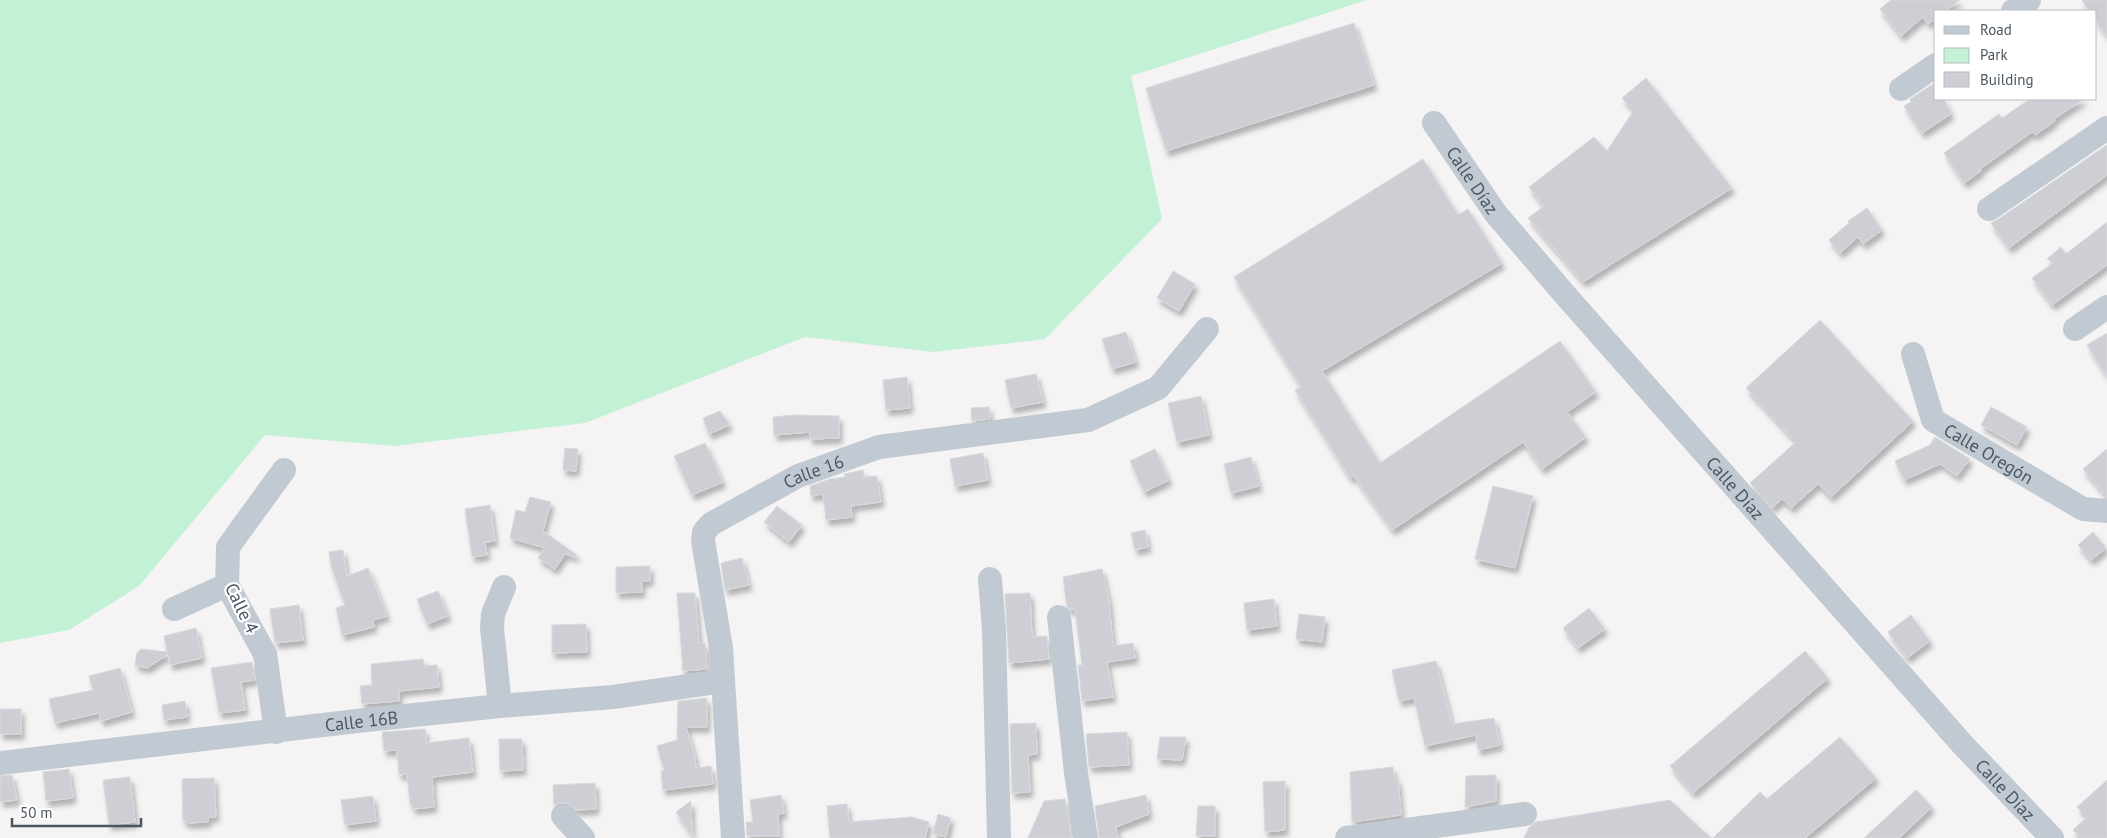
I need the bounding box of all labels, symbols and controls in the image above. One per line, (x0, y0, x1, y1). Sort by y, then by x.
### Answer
legend (1934, 10, 2097, 100)
text: Road (1980, 20, 2012, 39)
text: Park (1980, 45, 2008, 64)
text: Building (1980, 70, 2034, 89)
street label: Calle Díaz (1442, 142, 1504, 218)
street label: Calle Oregón (1940, 418, 2038, 489)
street label: Calle 16 (779, 449, 847, 494)
street label: Calle Díaz (1702, 451, 1770, 524)
street label: Calle 4 (220, 579, 264, 637)
street label: Calle 16B (324, 705, 399, 736)
street label: Calle Díaz (1971, 754, 2041, 825)
scale bar (12, 796, 141, 828)
text: 50 m (20, 803, 53, 822)

